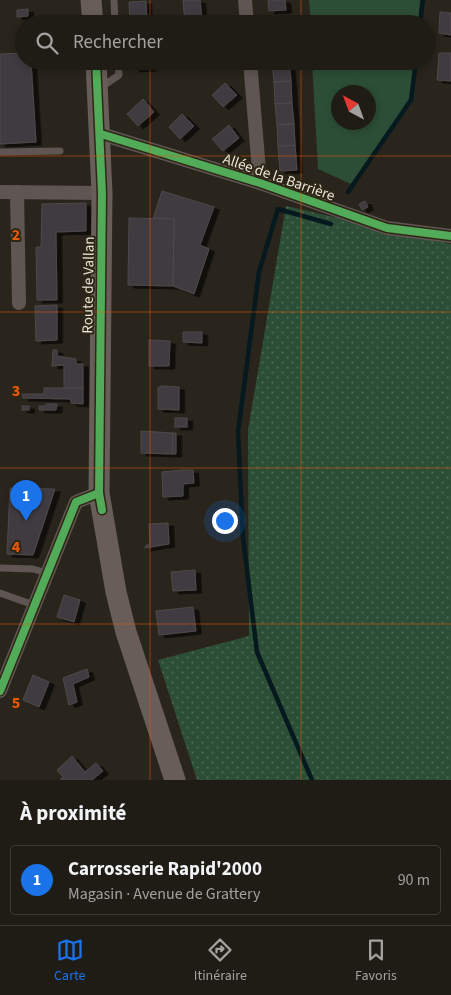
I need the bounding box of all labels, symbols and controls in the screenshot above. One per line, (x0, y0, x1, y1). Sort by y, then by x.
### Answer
search box (15, 15, 436, 70)
icon: search (33, 29, 61, 57)
text: Rechercher (73, 29, 163, 56)
north arrow (331, 85, 376, 130)
street label: Allée de la Barrière (220, 148, 338, 206)
text: 2 (12, 224, 20, 246)
street label: Route de Vallan (77, 236, 100, 334)
text: 3 (12, 380, 20, 402)
pin: 1 (10, 480, 42, 521)
your location (212, 508, 238, 534)
text: 4 (12, 536, 21, 558)
text: 5 (12, 692, 20, 714)
text: À proximité (20, 798, 126, 828)
text: Carrosserie Rapid'2000 (68, 856, 262, 883)
text: 1 (33, 869, 41, 891)
text: 90 m (398, 869, 430, 891)
text: Magasin · Avenue de Grattery (68, 883, 260, 905)
tab: Carte (54, 936, 86, 986)
tab: Itinéraire (194, 936, 247, 986)
tab: Favoris (355, 936, 397, 986)

